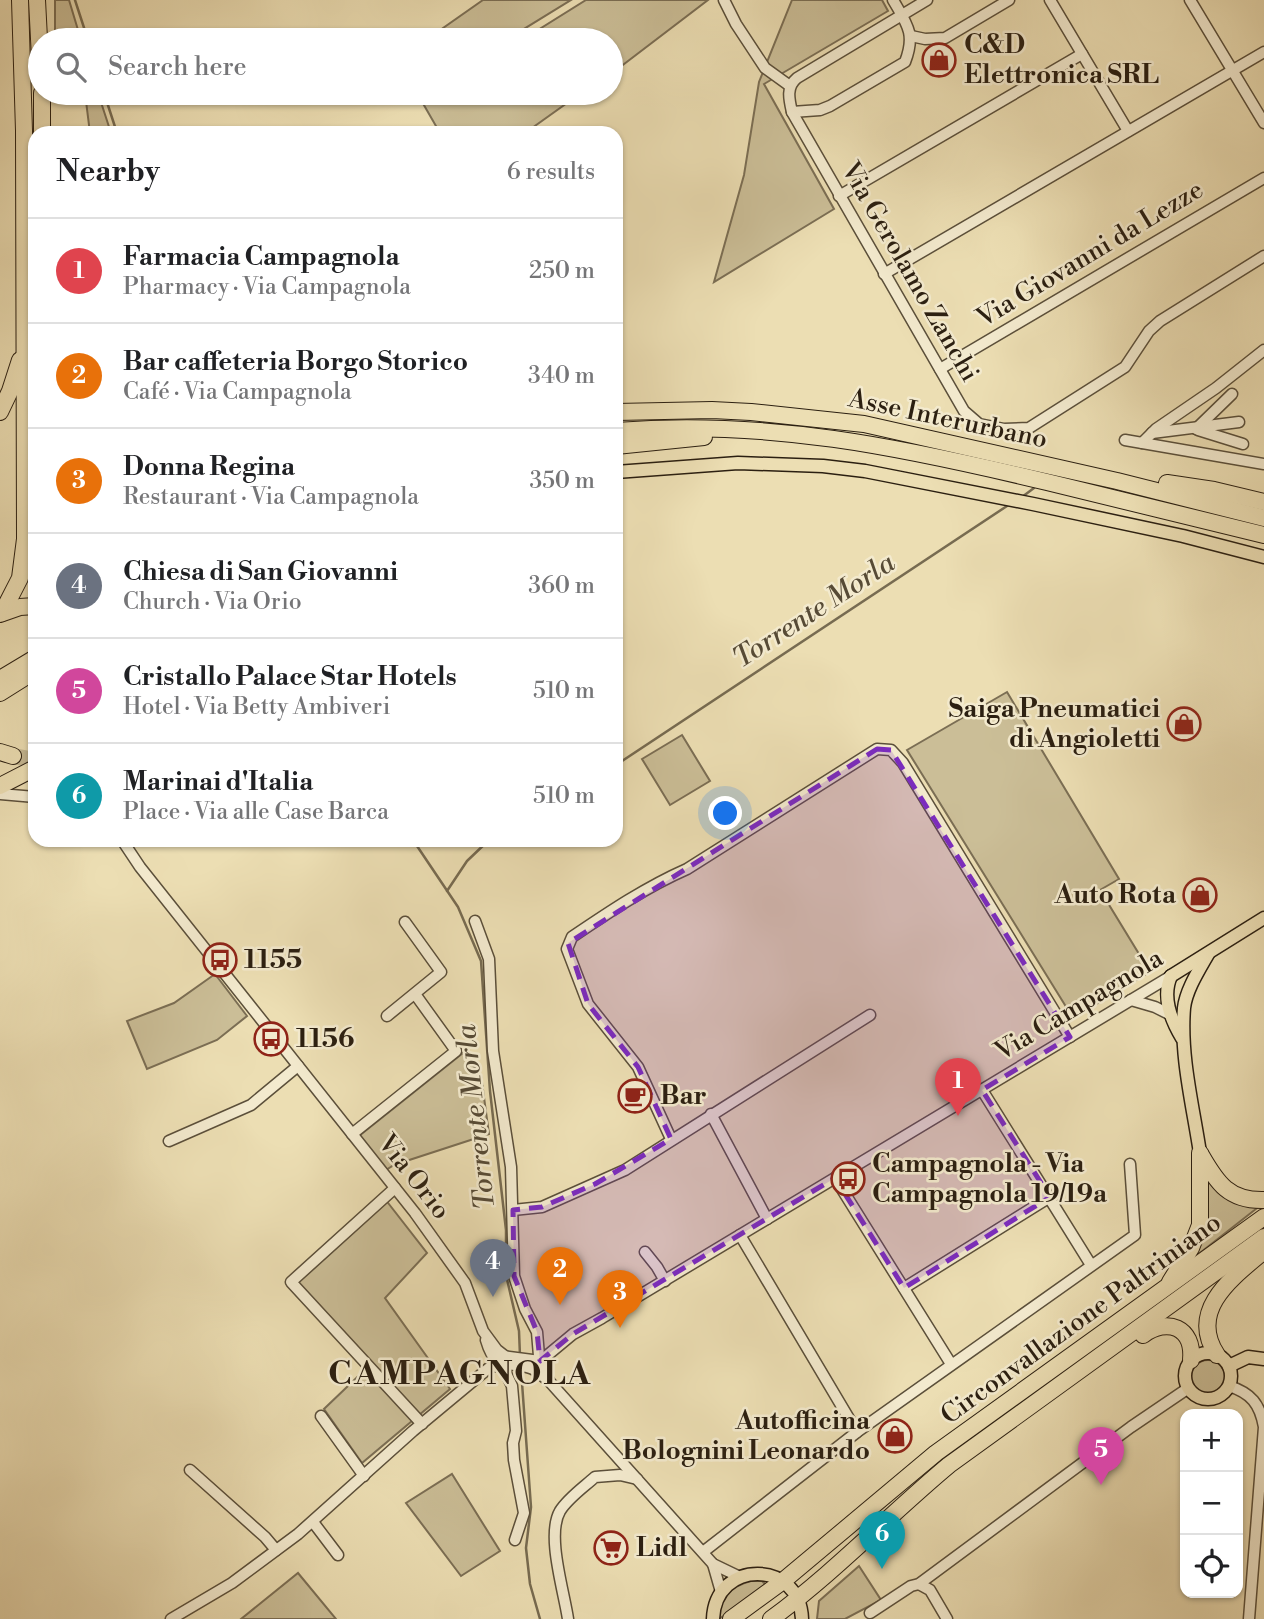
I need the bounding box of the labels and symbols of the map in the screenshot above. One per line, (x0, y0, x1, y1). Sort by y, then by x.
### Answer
place label: C&D Elettronica SRL (964, 29, 1159, 91)
shop icon: C&D Elettronica SRL (920, 41, 958, 79)
street label: Via Gerolamo Zanchi (834, 156, 986, 387)
street label: Via Giovanni da Lezze (970, 174, 1209, 335)
street label: Asse Interurbano (845, 382, 1050, 456)
water label: Torrente Morla (726, 545, 902, 676)
place label: Saiga Pneumatici di Angioletti (949, 693, 1160, 755)
shop icon: Saiga Pneumatici di Angioletti (1165, 705, 1203, 743)
your location (708, 796, 742, 830)
shop icon: Auto Rota (1181, 876, 1219, 914)
place label: Auto Rota (1054, 879, 1177, 911)
bus stop icon: 1155 (201, 941, 239, 979)
street label: Via Campagnola (988, 942, 1170, 1068)
place label: 1155 (244, 944, 302, 976)
bus stop icon: 1156 (252, 1020, 290, 1058)
water label: Torrente Morla (449, 1022, 503, 1211)
place label: 1156 (296, 1023, 354, 1055)
pin: 1 (935, 1058, 981, 1116)
cafe icon: Bar (616, 1077, 654, 1115)
place label: Bar (660, 1080, 707, 1112)
street label: Via Orio (370, 1127, 457, 1226)
place label: Campagnola - Via Campagnola 19/19a (872, 1148, 1108, 1210)
bus stop icon: Campagnola - Via Campagnola 19/19a (829, 1160, 867, 1198)
street label: Circonvallazione Paltriniano (935, 1206, 1227, 1432)
pin: 4 (470, 1239, 516, 1297)
pin: 2 (537, 1247, 583, 1305)
pin: 3 (597, 1270, 643, 1328)
district label: CAMPAGNOLA (328, 1354, 592, 1395)
place label: Autofficina Bolognini Leonardo (622, 1405, 871, 1467)
shop icon: Autofficina Bolognini Leonardo (876, 1417, 914, 1455)
pin: 5 (1078, 1427, 1124, 1485)
pin: 6 (859, 1511, 905, 1569)
supermarket icon: Lidl (592, 1529, 630, 1567)
place label: Lidl (636, 1532, 687, 1564)

